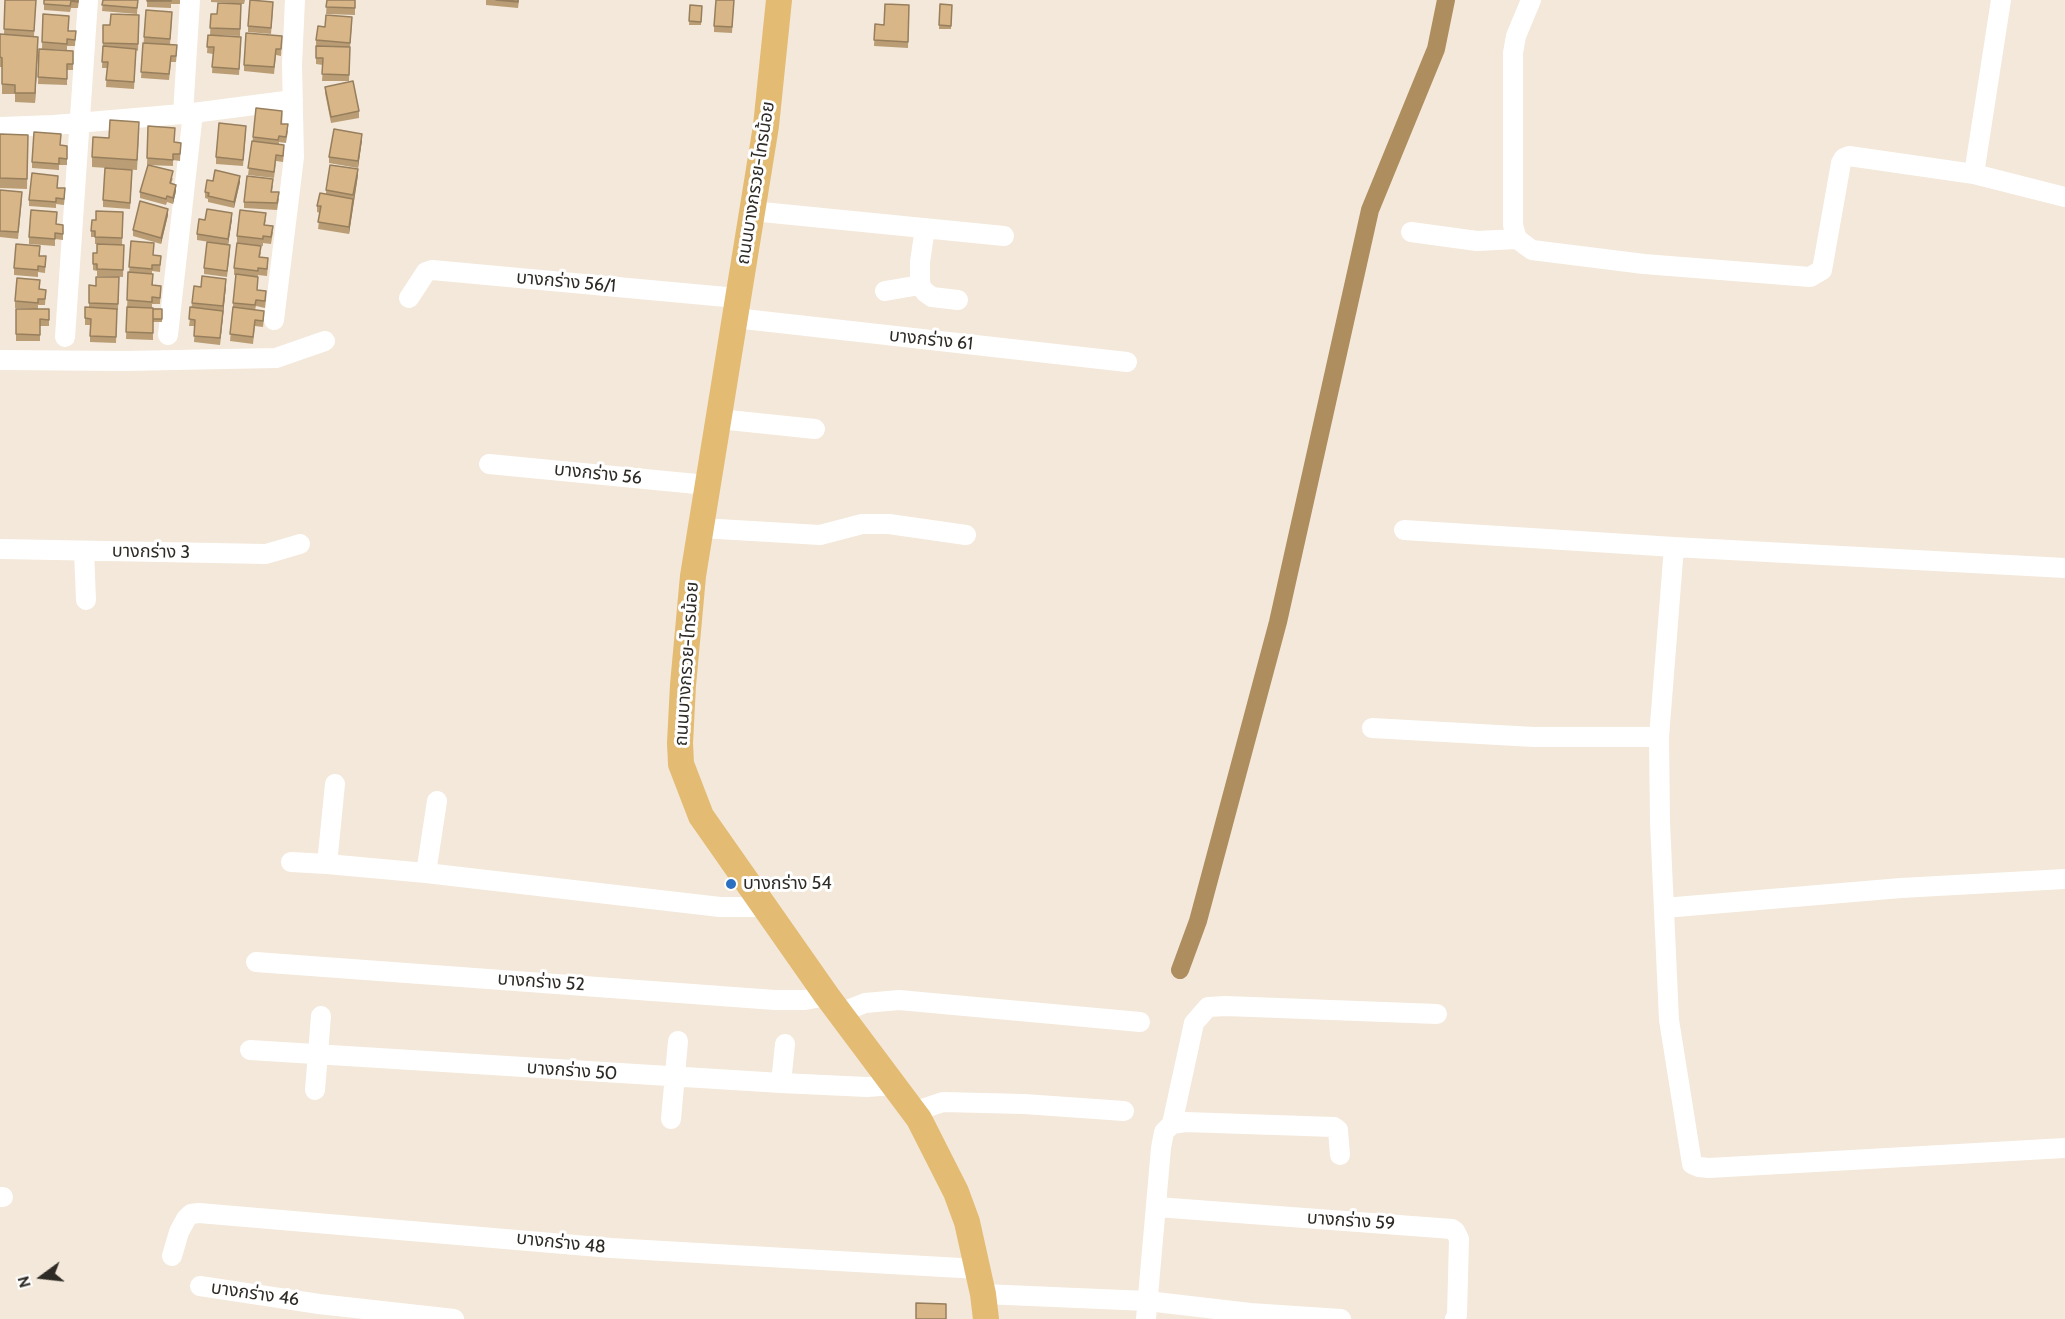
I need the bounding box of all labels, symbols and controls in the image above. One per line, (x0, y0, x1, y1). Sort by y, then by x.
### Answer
street label: ถนนบางกรวย-ไทรน้อย (732, 100, 780, 266)
street label: บางกร่าง 56/1 (515, 267, 617, 297)
street label: บางกร่าง 61 (888, 325, 974, 355)
street label: บางกร่าง 56 (553, 459, 643, 489)
street label: บางกร่าง 3 (112, 541, 190, 563)
street label: ถนนบางกรวย-ไทรน้อย (670, 581, 704, 747)
place label: บางกร่าง 54 (743, 873, 832, 895)
marker: บางกร่าง 54 (724, 877, 738, 891)
street label: บางกร่าง 52 (497, 968, 585, 996)
street label: บางกร่าง 50 (526, 1057, 618, 1085)
street label: บางกร่าง 59 (1306, 1207, 1396, 1235)
street label: บางกร่าง 48 (515, 1228, 607, 1258)
north arrow (12, 1247, 72, 1307)
text: N (13, 1274, 35, 1290)
street label: บางกร่าง 46 (209, 1277, 301, 1311)

